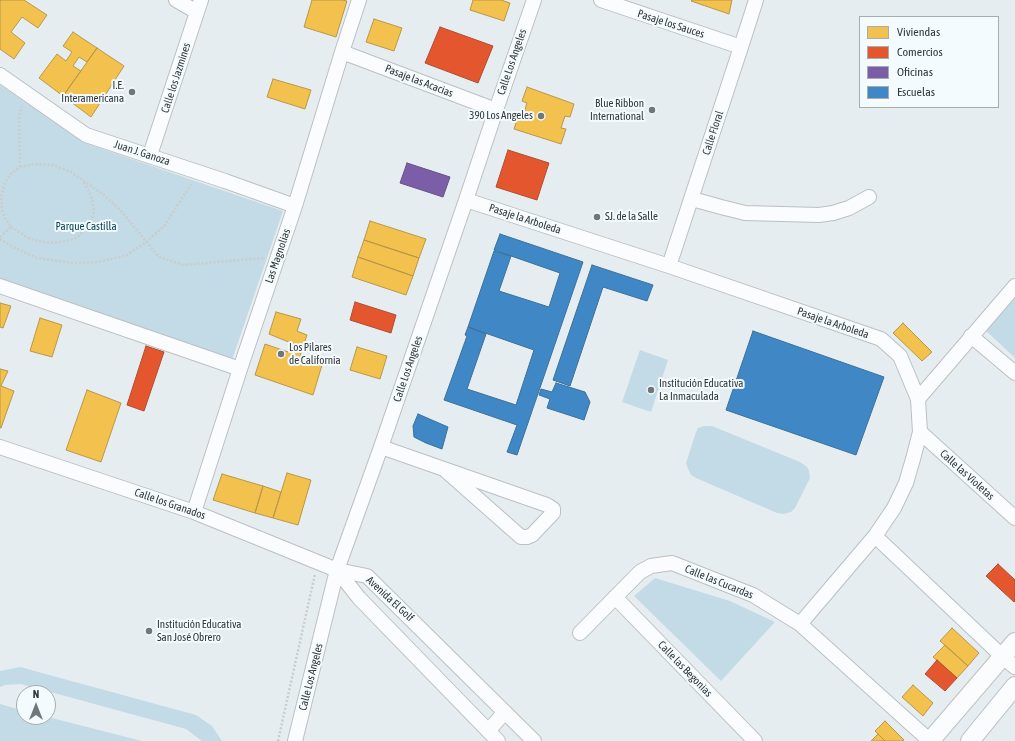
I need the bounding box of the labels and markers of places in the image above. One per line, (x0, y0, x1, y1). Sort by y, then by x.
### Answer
place label: I.E. Interamericana (61, 79, 124, 105)
marker: I.E. Interamericana (127, 87, 137, 97)
place label: Blue Ribbon International (590, 97, 644, 123)
marker: Blue Ribbon International (647, 105, 657, 115)
place label: 390 Los Angeles (469, 109, 533, 123)
marker: 390 Los Angeles (536, 111, 546, 121)
place label: SJ. de la Salle (605, 210, 658, 224)
marker: SJ. de la Salle (592, 212, 602, 222)
place label: Los Pilares de California (289, 341, 341, 367)
marker: Los Pilares de California (276, 349, 286, 359)
place label: Institución Educativa La Inmaculada (659, 377, 743, 403)
marker: Institución Educativa La Inmaculada (646, 385, 656, 395)
place label: Institución Educativa San José Obrero (157, 618, 241, 644)
marker: Institución Educativa San José Obrero (144, 626, 154, 636)

